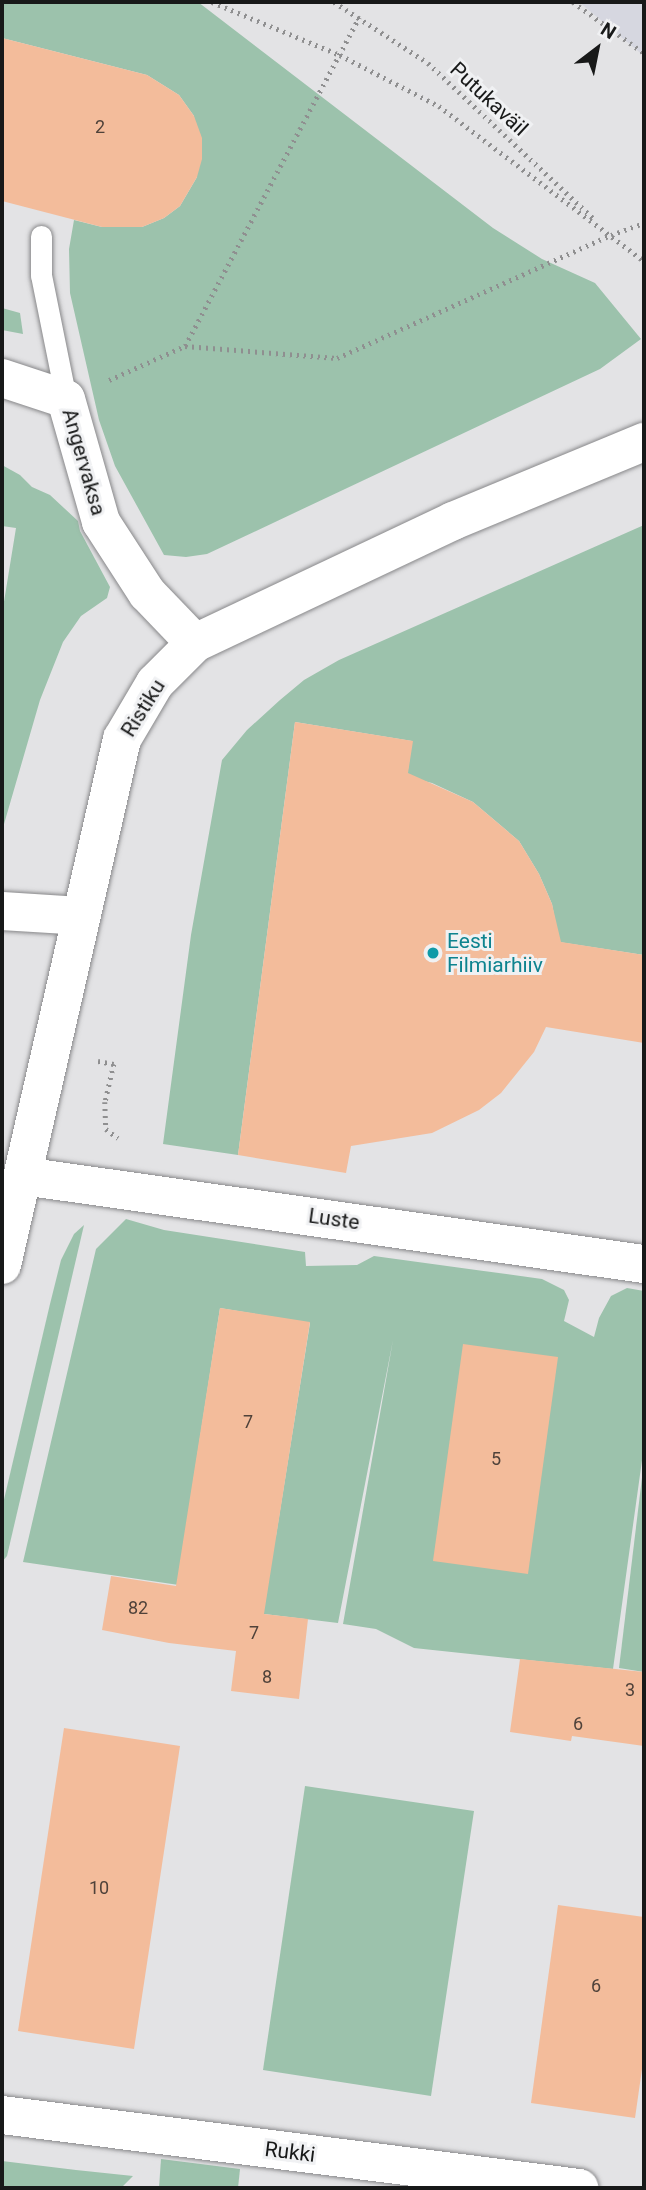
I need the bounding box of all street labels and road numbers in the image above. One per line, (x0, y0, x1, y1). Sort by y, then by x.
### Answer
street label: Putukaväil (445, 57, 533, 141)
street label: Angervaksa (57, 406, 111, 518)
street label: Ristiku (116, 675, 170, 741)
street label: Luste (307, 1203, 361, 1235)
street label: Rukki (263, 2136, 317, 2168)

